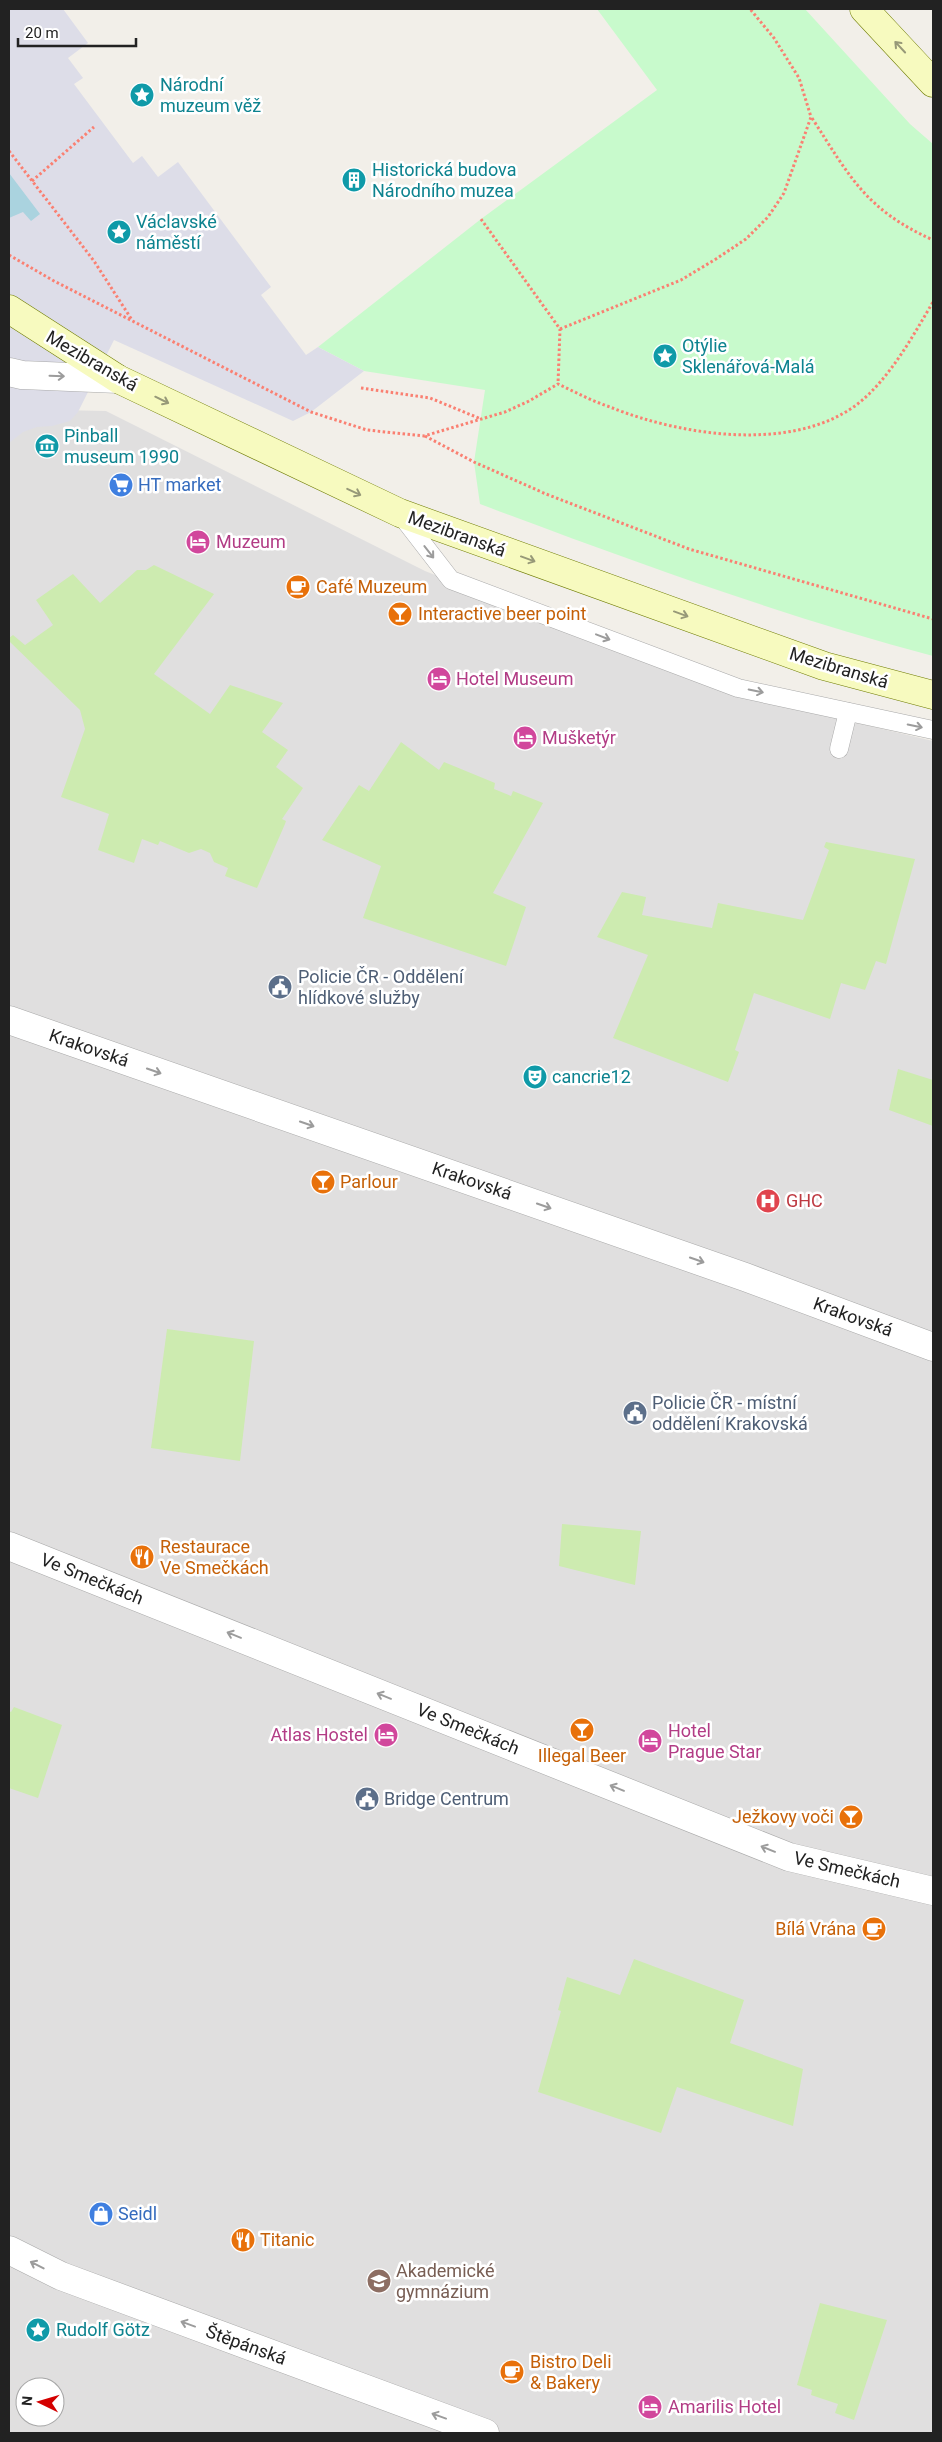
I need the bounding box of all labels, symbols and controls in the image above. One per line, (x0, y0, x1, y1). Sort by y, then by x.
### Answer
scale bar (18, 15, 135, 47)
text: 20 m (25, 24, 59, 42)
one-way arrow (894, 41, 906, 53)
place label: Národní muzeum věž (160, 74, 261, 116)
place icon: Národní muzeum věž (129, 82, 155, 108)
place label: Historická budova Národního muzea (372, 159, 516, 201)
building icon: Historická budova Národního muzea (341, 167, 367, 193)
place label: Václavské náměstí (136, 211, 217, 253)
place icon: Václavské náměstí (106, 219, 132, 245)
street label: Mezibranská (43, 326, 142, 395)
place label: Otýlie Sklenářová-Malá (682, 335, 815, 377)
place icon: Otýlie Sklenářová-Malá (652, 343, 678, 369)
one-way arrow (49, 372, 65, 381)
one-way arrow (154, 396, 169, 405)
place label: Pinball museum 1990 (64, 425, 179, 467)
museum icon: Pinball museum 1990 (34, 433, 60, 459)
supermarket icon: HT market (108, 472, 134, 498)
place label: HT market (138, 474, 222, 495)
one-way arrow (346, 487, 361, 497)
street label: Mezibranská (405, 506, 509, 561)
hotel icon: Muzeum (185, 529, 211, 555)
place label: Muzeum (216, 531, 286, 552)
one-way arrow (424, 545, 435, 558)
one-way arrow (520, 555, 535, 564)
cafe icon: Café Muzeum (285, 574, 311, 600)
place label: Café Muzeum (316, 576, 427, 597)
bar icon: Interactive beer point (387, 601, 413, 627)
place label: Interactive beer point (418, 603, 587, 624)
one-way arrow (673, 610, 688, 619)
one-way arrow (595, 633, 610, 642)
street label: Mezibranská (787, 643, 891, 693)
hotel icon: Hotel Museum (426, 666, 452, 692)
place label: Hotel Museum (456, 668, 574, 689)
one-way arrow (747, 687, 763, 697)
one-way arrow (906, 722, 922, 731)
hotel icon: Mušketýr (512, 725, 538, 751)
place label: Mušketýr (542, 727, 616, 748)
place label: Policie ČR - Oddělení hlídkové služby (298, 966, 464, 1008)
public building icon: Policie ČR - Oddělení hlídkové služby (267, 974, 293, 1000)
street label: Krakovská (46, 1024, 132, 1071)
theatre icon: cancrie12 (522, 1064, 548, 1090)
place label: cancrie12 (552, 1066, 631, 1087)
one-way arrow (146, 1067, 161, 1076)
one-way arrow (299, 1120, 315, 1129)
street label: Krakovská (429, 1157, 515, 1204)
bar icon: Parlour (310, 1169, 336, 1195)
place label: Parlour (340, 1171, 398, 1192)
hospital icon: GHC (755, 1188, 781, 1214)
place label: GHC (786, 1190, 823, 1211)
one-way arrow (535, 1202, 551, 1211)
one-way arrow (689, 1256, 704, 1265)
street label: Krakovská (811, 1292, 896, 1341)
place label: Policie ČR - místní oddělení Krakovská (652, 1392, 808, 1434)
public building icon: Policie ČR - místní oddělení Krakovská (622, 1400, 648, 1426)
place label: Restaurace Ve Smečkách (160, 1536, 269, 1578)
restaurant icon: Restaurace Ve Smečkách (129, 1544, 155, 1570)
street label: Ve Smečkách (38, 1548, 147, 1609)
one-way arrow (226, 1630, 241, 1639)
one-way arrow (377, 1690, 392, 1699)
street label: Ve Smečkách (414, 1698, 523, 1759)
bar icon: Illegal Beer (569, 1717, 595, 1743)
place label: Hotel Prague Star (668, 1720, 761, 1762)
hotel icon: Atlas Hostel (373, 1722, 399, 1748)
place label: Atlas Hostel (270, 1724, 368, 1745)
hotel icon: Hotel Prague Star (637, 1728, 663, 1754)
place label: Illegal Beer (538, 1745, 626, 1766)
one-way arrow (610, 1783, 625, 1793)
public building icon: Bridge Centrum (354, 1786, 380, 1812)
place label: Bridge Centrum (384, 1788, 509, 1809)
bar icon: Ježkovy voči (838, 1804, 864, 1830)
place label: Ježkovy voči (732, 1806, 834, 1827)
one-way arrow (760, 1843, 775, 1852)
street label: Ve Smečkách (792, 1847, 902, 1892)
cafe icon: Bílá Vrána (861, 1916, 887, 1942)
place label: Bílá Vrána (775, 1918, 856, 1939)
shop icon: Seidl (88, 2201, 114, 2227)
place label: Seidl (118, 2203, 157, 2224)
restaurant icon: Titanic (230, 2227, 256, 2253)
place label: Titanic (260, 2229, 315, 2250)
one-way arrow (30, 2260, 45, 2269)
place label: Akademické gymnázium (396, 2260, 494, 2302)
school or university icon: Akademické gymnázium (366, 2268, 392, 2294)
place icon: Rudolf Gӧtz (25, 2317, 51, 2343)
place label: Rudolf Gӧtz (56, 2319, 150, 2340)
one-way arrow (181, 2319, 197, 2328)
street label: Štěpánská (203, 2320, 289, 2369)
place label: Bistro Deli & Bakery (530, 2351, 612, 2393)
cafe icon: Bistro Deli & Bakery (499, 2359, 525, 2385)
north arrow (15, 2377, 65, 2427)
hotel icon: Amarilis Hotel (637, 2394, 663, 2420)
text: N (19, 2395, 35, 2406)
place label: Amarilis Hotel (668, 2396, 781, 2417)
one-way arrow (432, 2411, 448, 2420)

